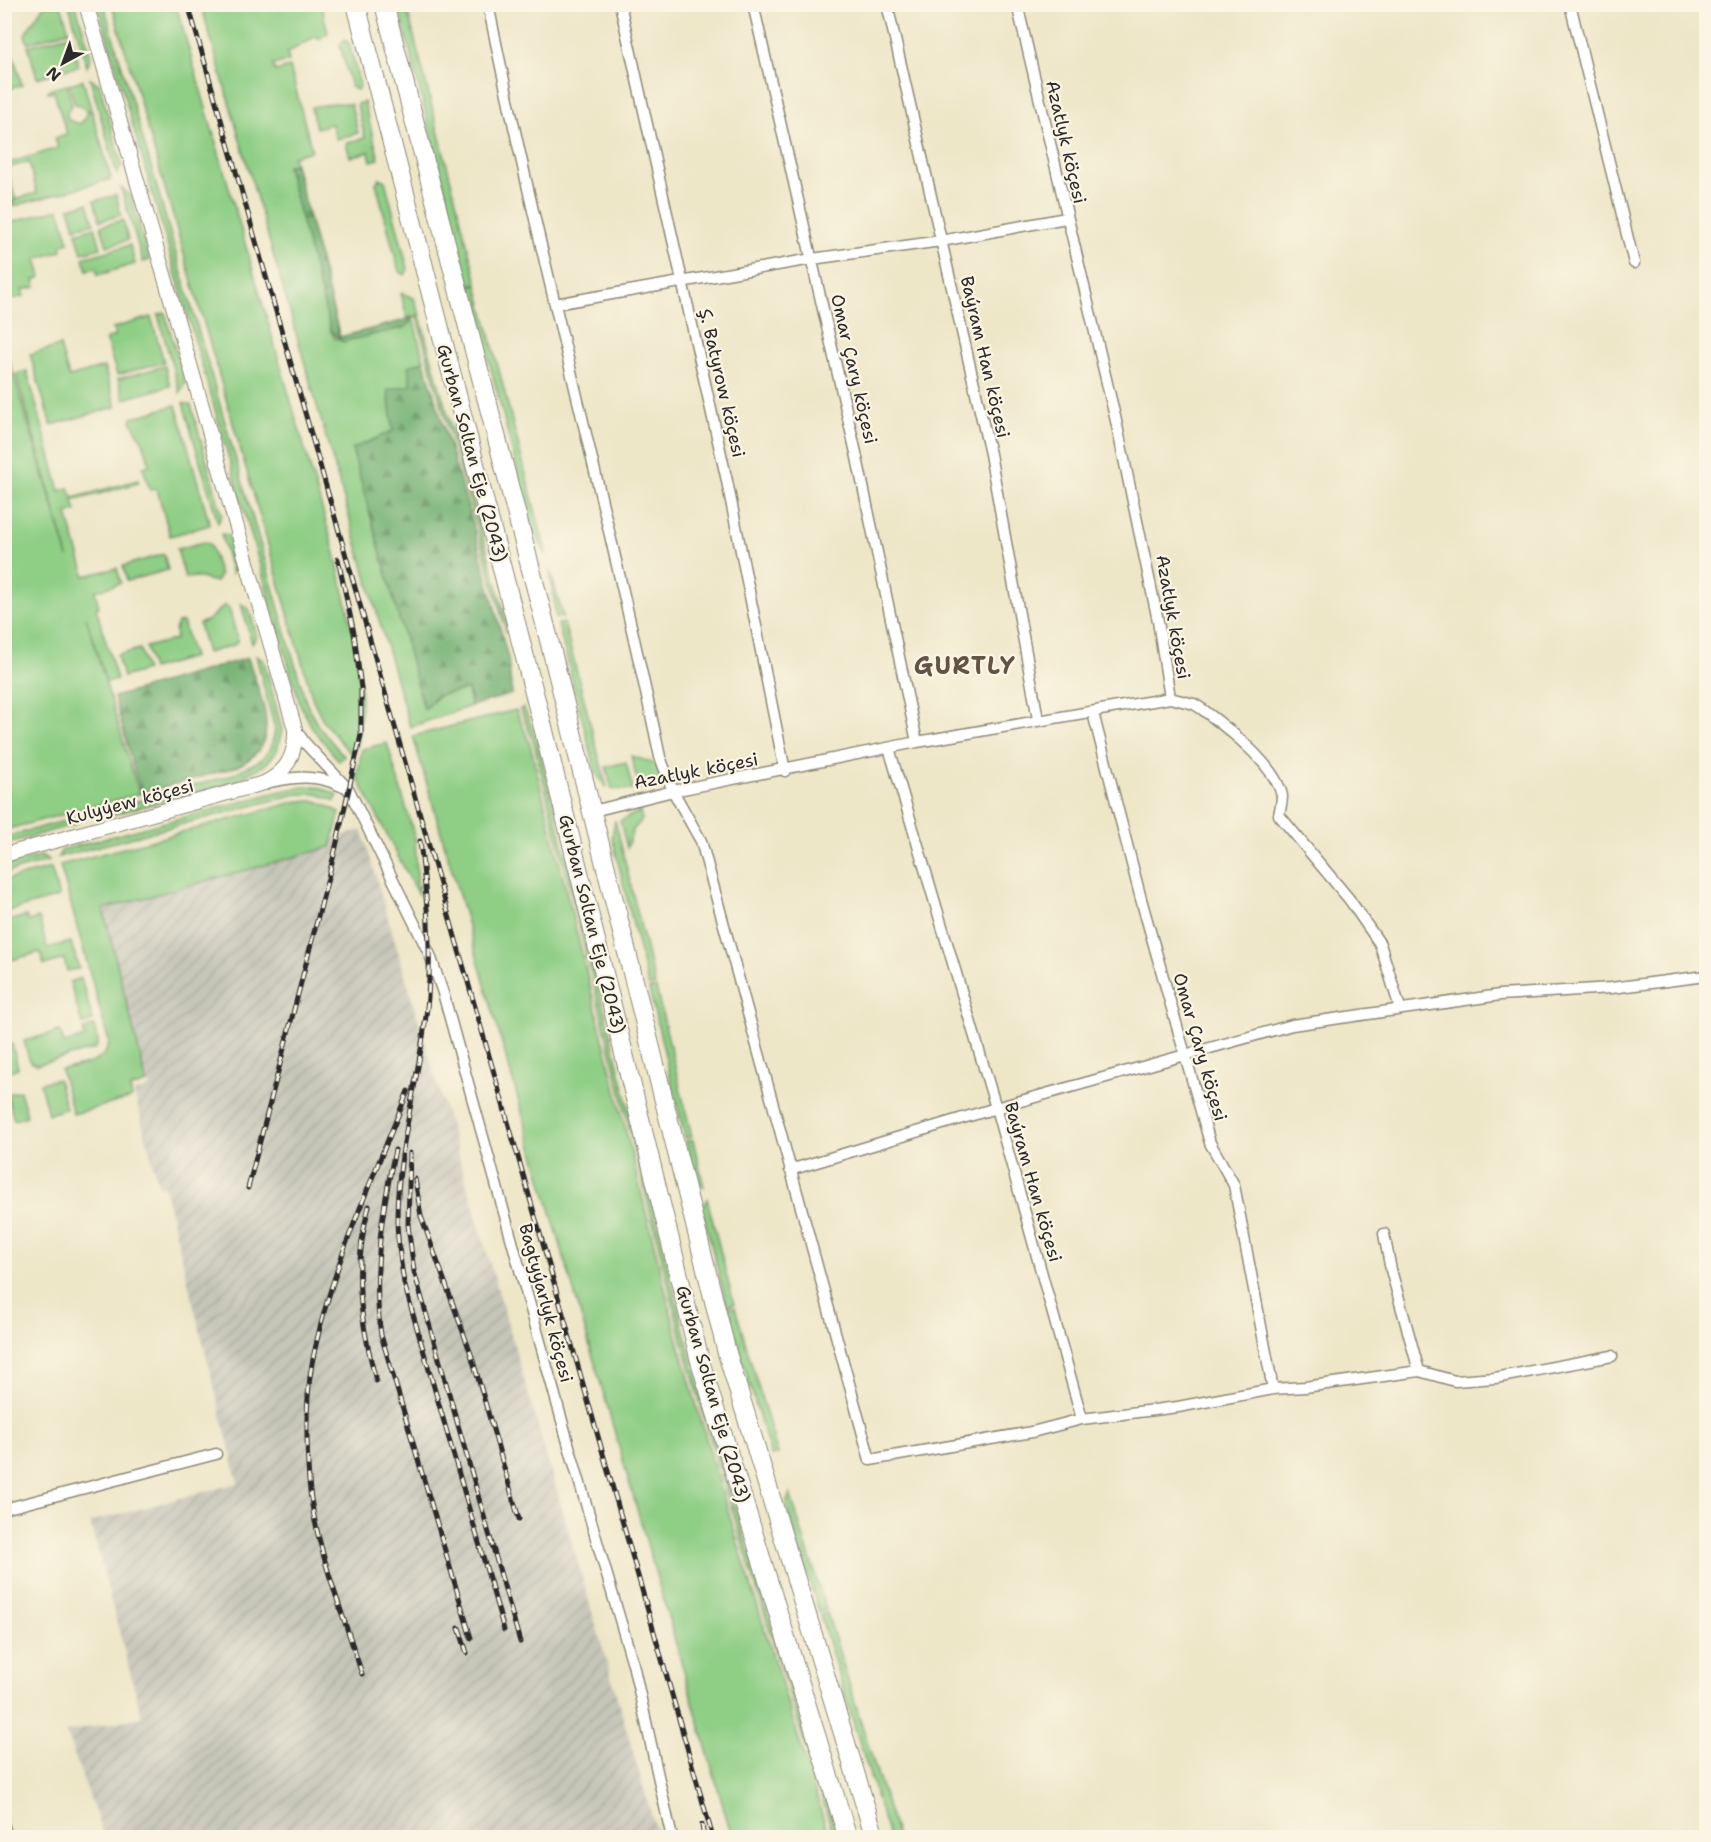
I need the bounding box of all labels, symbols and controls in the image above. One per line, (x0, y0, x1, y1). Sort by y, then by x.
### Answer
north arrow (33, 33, 93, 93)
text: N (42, 62, 65, 86)
street label: Azatlyk köçesi (1040, 78, 1092, 206)
street label: Baýram Han köçesi (955, 274, 1015, 440)
street label: Omar Çary köçesi (825, 292, 883, 446)
street label: Ş. Batyrow köçesi (693, 306, 751, 460)
street label: Gurban Soltan Eje (2043) (431, 341, 513, 565)
street label: Azatlyk köçesi (1150, 553, 1196, 681)
district label: GURTLY (914, 650, 1016, 682)
street label: Azatlyk köçesi (632, 747, 760, 795)
street label: Kulyýew köçesi (64, 773, 196, 831)
street label: Gurban Soltan Eje (2043) (553, 812, 631, 1036)
street label: Omar Çary köçesi (1167, 970, 1233, 1124)
street label: Baýram Han köçesi (999, 1099, 1067, 1265)
street label: Bagtyýarlyk köçesi (513, 1221, 579, 1385)
street label: Gurban Soltan Eje (2043) (670, 1283, 756, 1505)

